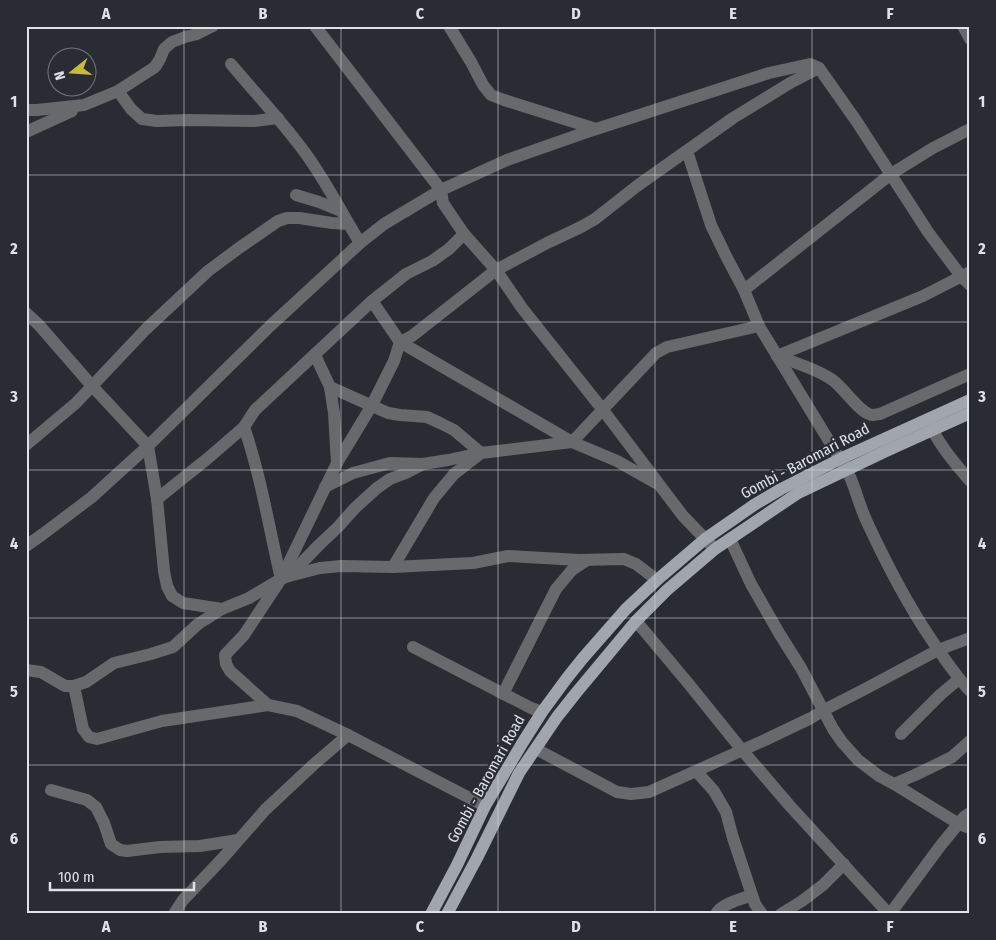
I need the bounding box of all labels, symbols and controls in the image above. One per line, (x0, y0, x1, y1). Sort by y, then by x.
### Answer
text: A (101, 4, 111, 23)
text: B (259, 4, 268, 23)
text: C (416, 4, 425, 23)
text: D (571, 4, 581, 23)
text: E (729, 4, 737, 23)
text: F (886, 4, 894, 23)
north arrow (48, 48, 98, 98)
text: N (51, 69, 69, 82)
text: 1 (11, 92, 17, 111)
text: 1 (979, 92, 985, 111)
text: 2 (9, 239, 18, 258)
text: 2 (977, 239, 986, 258)
text: 3 (9, 387, 18, 406)
text: 3 (977, 387, 986, 406)
street label: Gombi - Baromari Road (738, 419, 872, 503)
text: 4 (10, 534, 18, 553)
text: 4 (978, 534, 986, 553)
text: 5 (10, 682, 18, 701)
text: 5 (978, 682, 986, 701)
street label: Gombi - Baromari Road (443, 712, 529, 846)
text: 6 (10, 829, 18, 848)
text: 6 (978, 829, 986, 848)
scale bar (50, 860, 194, 892)
text: 100 m (58, 868, 95, 886)
text: A (101, 917, 111, 936)
text: B (259, 917, 268, 936)
text: C (416, 917, 425, 936)
text: D (571, 917, 581, 936)
text: E (729, 917, 737, 936)
text: F (886, 917, 894, 936)

